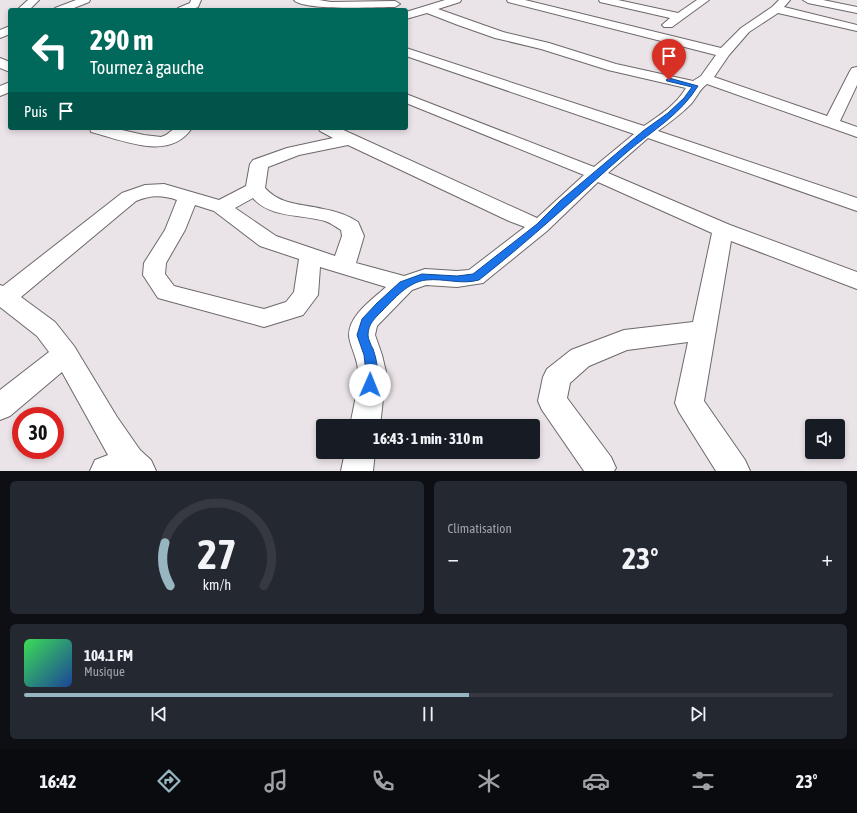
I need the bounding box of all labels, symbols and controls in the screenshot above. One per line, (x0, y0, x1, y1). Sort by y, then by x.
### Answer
icon: left (24, 24, 76, 76)
text: 290 m (90, 24, 153, 56)
pin (652, 39, 686, 80)
icon: arrive (658, 45, 680, 67)
text: Tournez à gauche (90, 57, 204, 78)
icon: arrive (55, 100, 77, 122)
text: Puis (24, 103, 47, 120)
position arrow (349, 364, 391, 406)
speed limit sign: 30 (12, 407, 64, 459)
map controls (805, 419, 845, 459)
button: sound (805, 419, 845, 459)
text: 16:43 · 1 min · 310 m (373, 430, 483, 447)
text: Climatisation (448, 521, 512, 536)
text: 27 (197, 529, 236, 577)
text: 23° (622, 541, 658, 575)
text: − (448, 545, 459, 571)
text: + (822, 545, 833, 571)
text: km/h (203, 576, 231, 592)
text: 104.1 FM (84, 647, 133, 664)
text: Musique (84, 664, 125, 679)
icon: previous (148, 703, 170, 725)
icon: pause (417, 703, 439, 725)
icon: next (687, 703, 709, 725)
icon: directions (155, 767, 183, 795)
icon: music (262, 767, 290, 795)
icon: phone (369, 767, 397, 795)
icon: climate (475, 767, 503, 795)
icon: car (582, 767, 610, 795)
icon: filters (689, 767, 717, 795)
text: 16:42 (39, 771, 76, 792)
text: 23° (796, 771, 818, 792)

